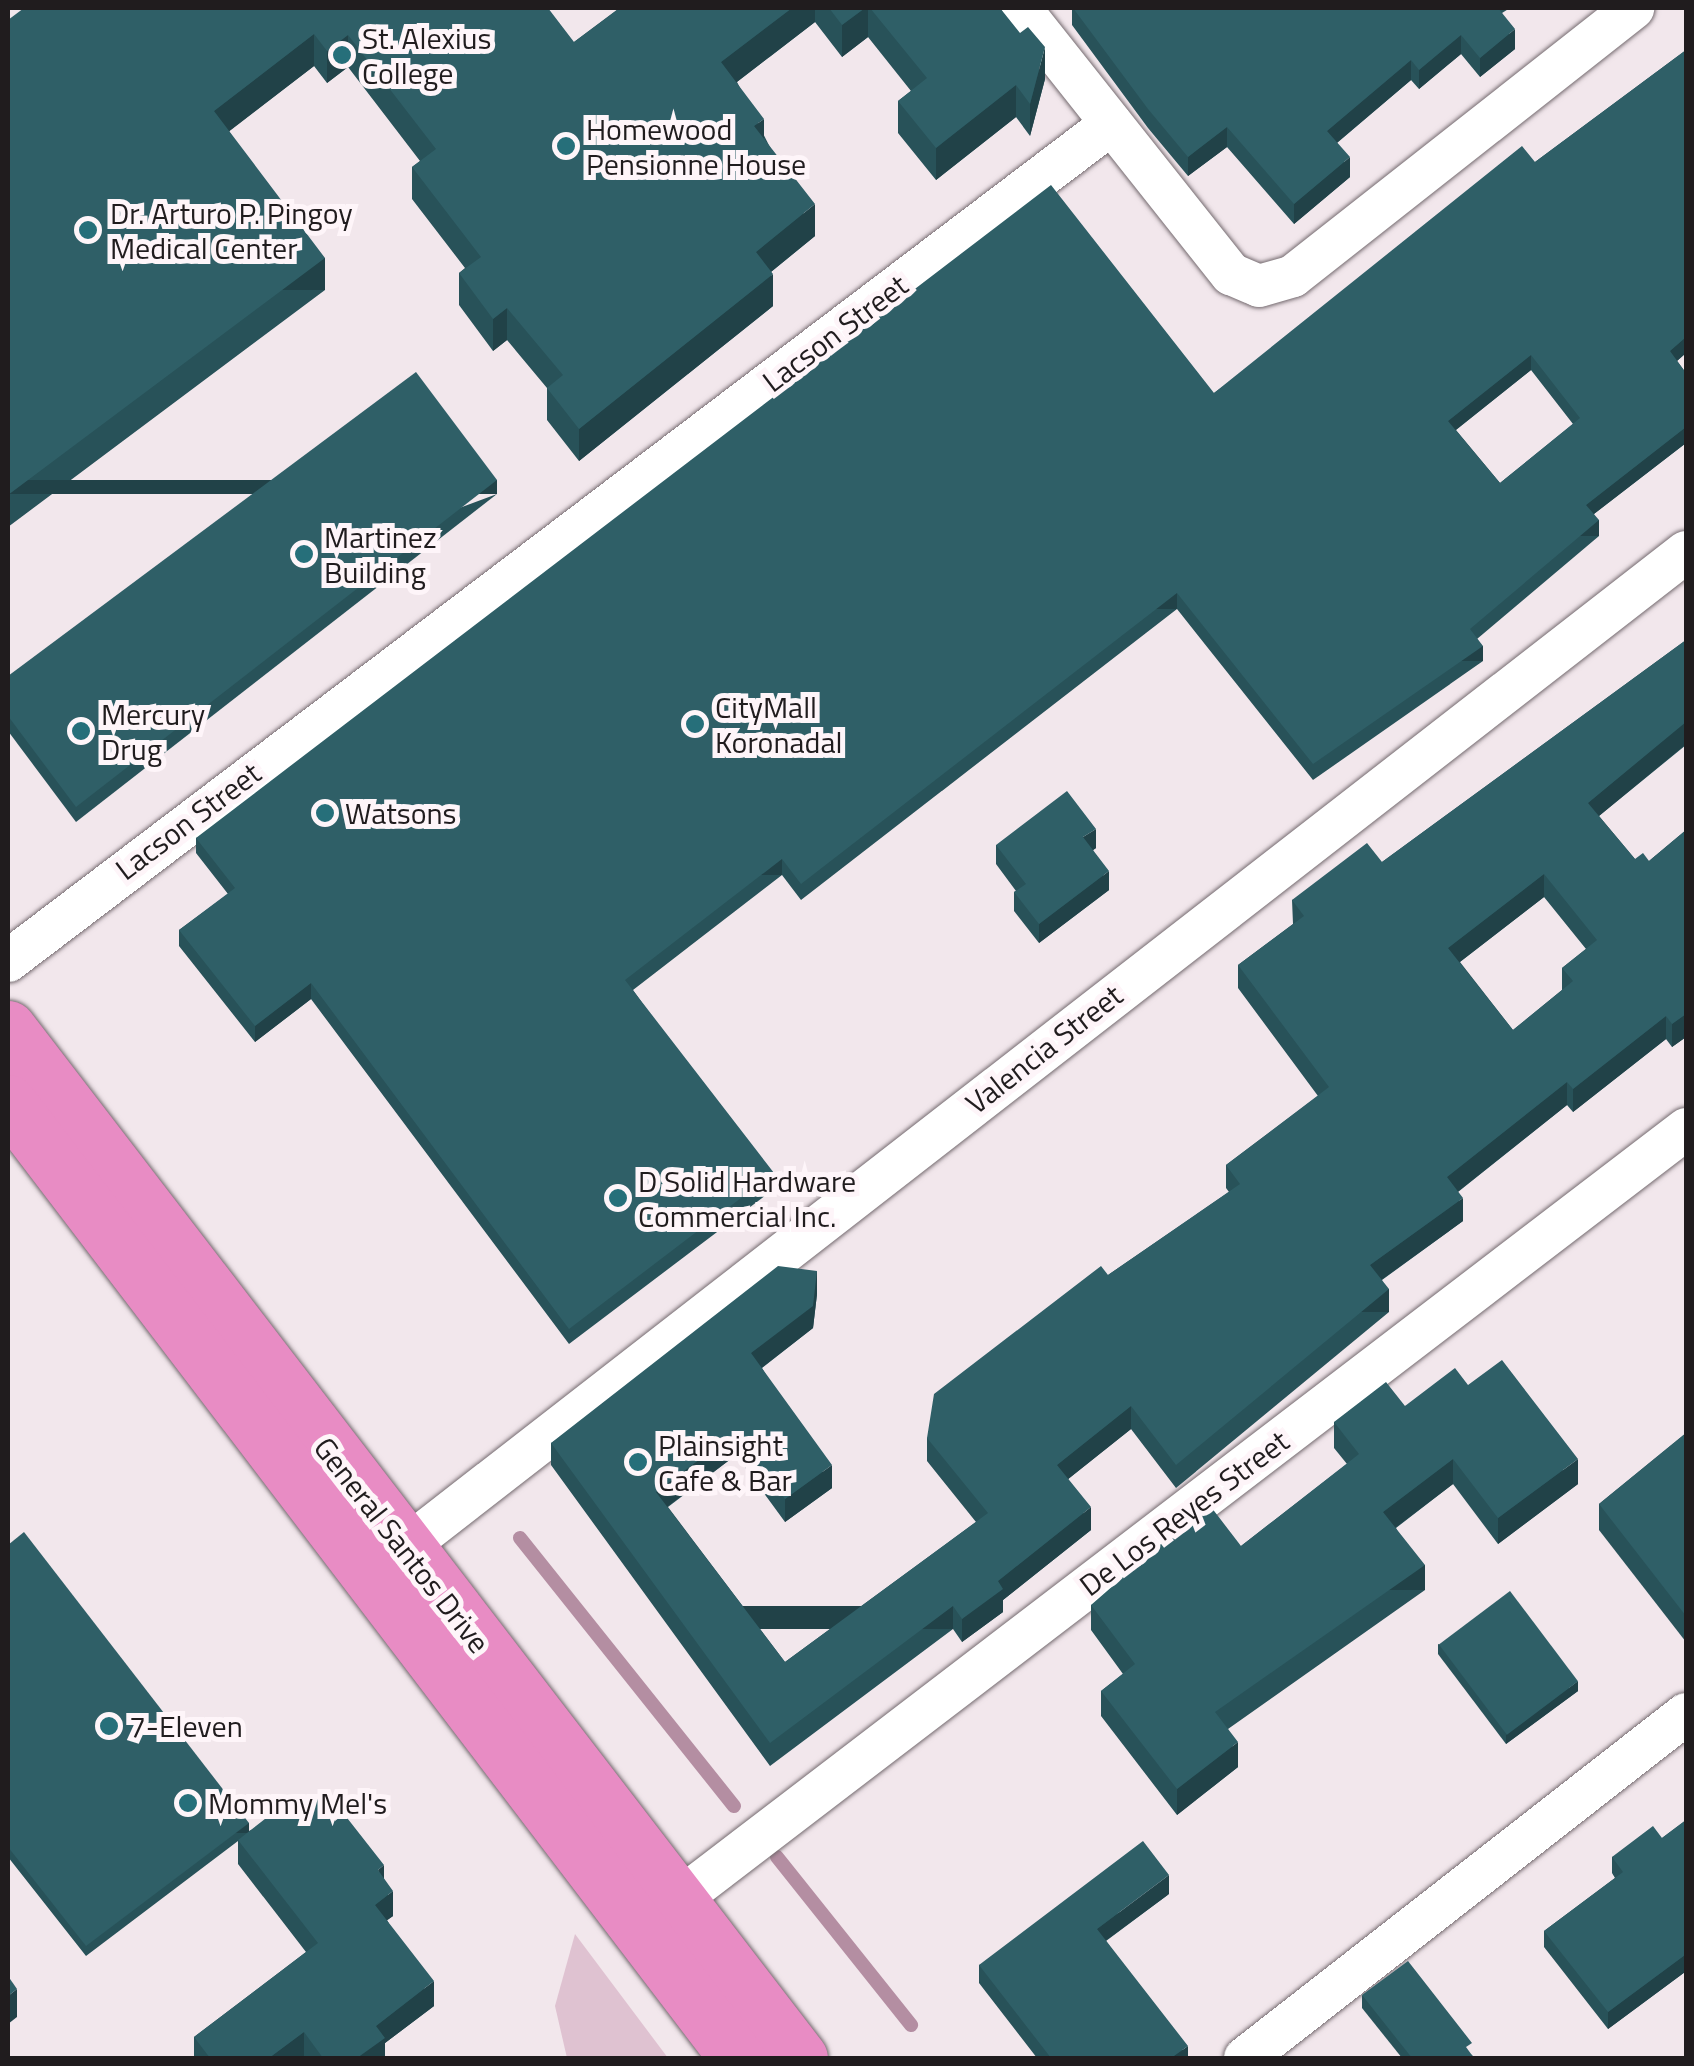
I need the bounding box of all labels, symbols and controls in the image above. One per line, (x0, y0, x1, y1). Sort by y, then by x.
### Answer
place label: St. Alexius College (362, 20, 491, 90)
marker: St. Alexius College (331, 44, 353, 66)
place label: Homewood Pensionne House (586, 111, 806, 182)
marker: Homewood Pensionne House (555, 135, 577, 157)
place label: Dr. Arturo P. Pingoy Medical Center (110, 195, 353, 266)
marker: Dr. Arturo P. Pingoy Medical Center (75, 217, 101, 243)
street label: Lacson Street (755, 267, 915, 399)
place label: Martinez Building (324, 519, 437, 590)
marker: Martinez Building (293, 543, 315, 565)
place label: CityMall Koronadal (715, 689, 842, 760)
place label: Mercury Drug (101, 696, 205, 766)
marker: CityMall Koronadal (684, 713, 706, 735)
marker: Mercury Drug (70, 720, 92, 742)
street label: Lacson Street (108, 755, 268, 887)
place label: Watsons (345, 795, 457, 831)
marker: Watsons (314, 802, 336, 824)
street label: Valencia Street (959, 977, 1129, 1121)
place label: D Solid Hardware Commercial Inc. (638, 1163, 856, 1234)
marker: D Solid Hardware Commercial Inc. (607, 1187, 629, 1209)
street label: De Los Reyes Street (1073, 1423, 1295, 1603)
place label: Plainsight Cafe & Bar (658, 1427, 792, 1498)
street label: General Santos Drive (307, 1430, 497, 1660)
marker: Plainsight Cafe & Bar (627, 1451, 649, 1473)
place label: 7-Eleven (129, 1708, 243, 1744)
marker: 7-Eleven (98, 1715, 120, 1737)
place label: Mommy Mel's (208, 1785, 387, 1821)
marker: Mommy Mel's (177, 1792, 199, 1814)

